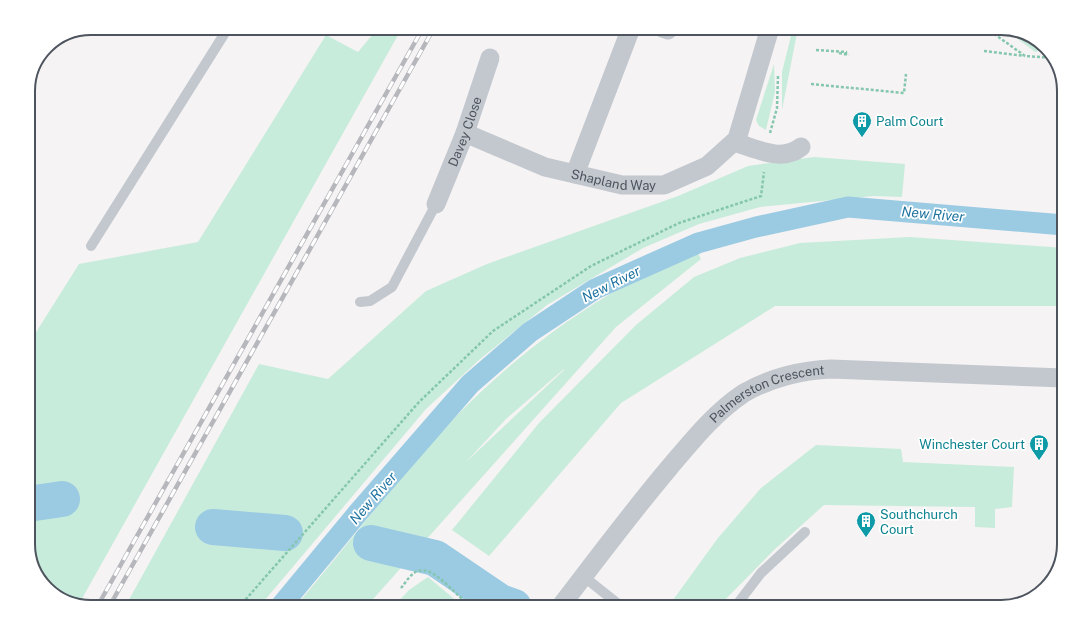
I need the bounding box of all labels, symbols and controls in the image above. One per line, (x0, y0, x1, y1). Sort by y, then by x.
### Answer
street label: Davey Close (445, 95, 485, 169)
building icon: Palm Court (851, 110, 873, 138)
place label: Palm Court (876, 114, 943, 129)
street label: Shapland Way (569, 166, 656, 193)
water label: New River (901, 203, 966, 225)
water label: New River (579, 262, 643, 306)
street label: Palmerston Crescent (706, 362, 825, 426)
building icon: Winchester Court (1028, 433, 1050, 461)
place label: Winchester Court (919, 437, 1025, 452)
water label: New River (346, 468, 400, 527)
place label: Southchurch Court (880, 507, 958, 537)
building icon: Southchurch Court (855, 510, 877, 538)

